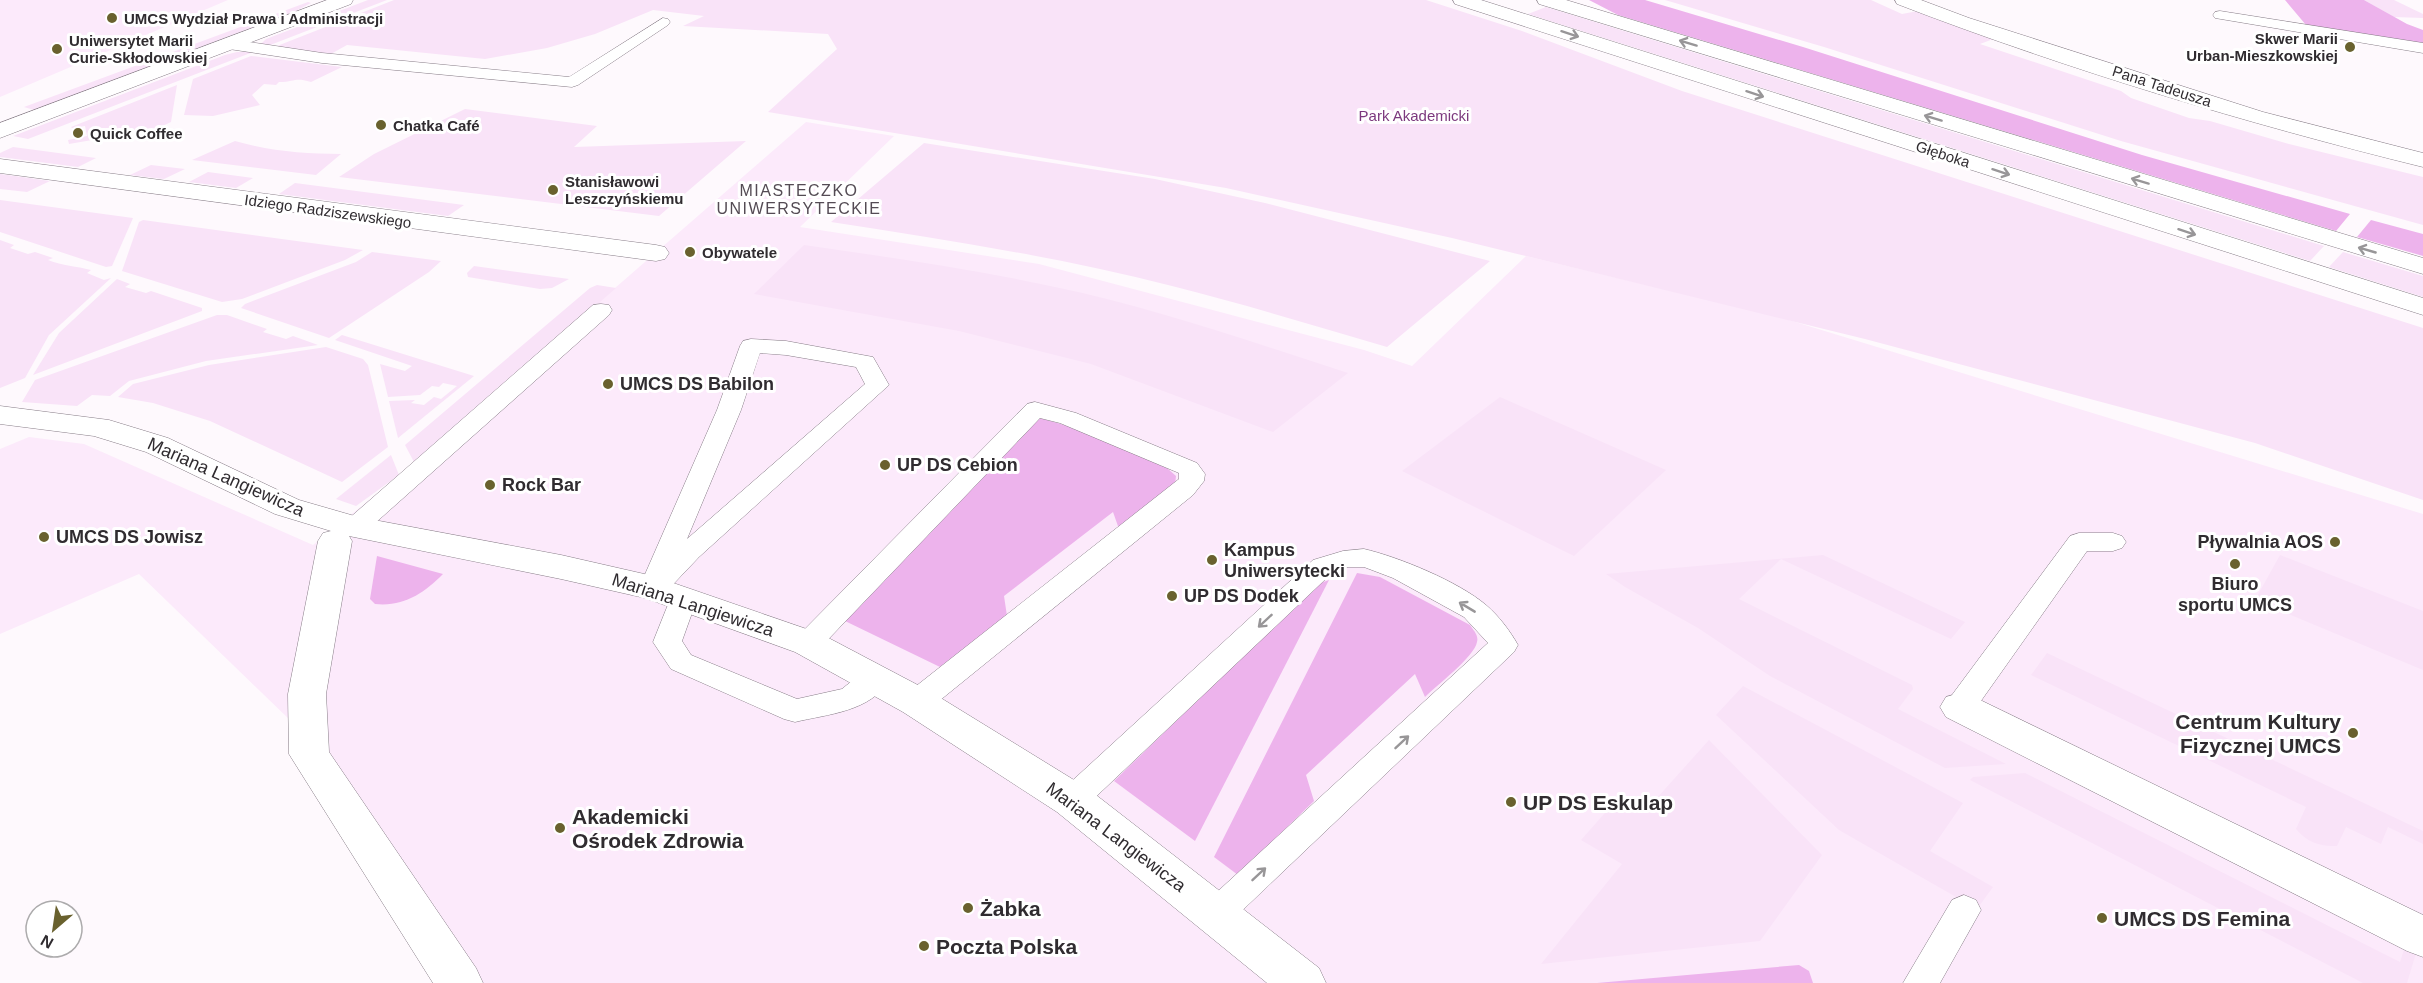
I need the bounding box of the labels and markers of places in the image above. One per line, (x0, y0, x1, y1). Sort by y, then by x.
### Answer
place label: UMCS Wydział Prawa i Administracji (124, 10, 383, 27)
marker: UMCS Wydział Prawa i Administracji (105, 11, 119, 25)
place label: Skwer Marii Urban-Mieszkowskiej (2186, 30, 2338, 64)
place label: Uniwersytet Marii Curie-Skłodowskiej (69, 32, 207, 66)
marker: Skwer Marii Urban-Mieszkowskiej (2343, 40, 2357, 54)
marker: Uniwersytet Marii Curie-Skłodowskiej (50, 42, 64, 56)
place label: Chatka Café (393, 117, 480, 134)
marker: Chatka Café (374, 118, 388, 132)
place label: Quick Coffee (90, 125, 183, 142)
marker: Quick Coffee (71, 126, 85, 140)
place label: Stanisławowi Leszczyńskiemu (565, 173, 683, 207)
marker: Stanisławowi Leszczyńskiemu (546, 183, 560, 197)
place label: Obywatele (702, 244, 777, 261)
marker: Obywatele (683, 245, 697, 259)
place label: UMCS DS Babilon (620, 374, 774, 394)
marker: UMCS DS Babilon (601, 377, 615, 391)
place label: UP DS Cebion (897, 455, 1018, 475)
marker: UP DS Cebion (878, 458, 892, 472)
place label: Rock Bar (502, 475, 581, 495)
marker: Rock Bar (483, 478, 497, 492)
place label: UMCS DS Jowisz (56, 527, 203, 547)
marker: UMCS DS Jowisz (37, 530, 51, 544)
place label: Pływalnia AOS (2198, 532, 2323, 552)
marker: Pływalnia AOS (2328, 535, 2342, 549)
place label: Kampus Uniwersytecki (1224, 540, 1345, 581)
marker: Kampus Uniwersytecki (1205, 553, 1219, 567)
marker: Biuro sportu UMCS (2228, 557, 2242, 571)
place label: Biuro sportu UMCS (2178, 574, 2292, 615)
place label: UP DS Dodek (1184, 586, 1300, 606)
marker: UP DS Dodek (1165, 589, 1179, 603)
place label: Centrum Kultury Fizycznej UMCS (2175, 710, 2341, 757)
marker: Centrum Kultury Fizycznej UMCS (2346, 726, 2360, 740)
place label: UP DS Eskulap (1523, 791, 1673, 814)
marker: UP DS Eskulap (1504, 795, 1518, 809)
place label: Akademicki Ośrodek Zdrowia (572, 805, 744, 852)
marker: Akademicki Ośrodek Zdrowia (553, 821, 567, 835)
place label: Żabka (980, 897, 1041, 920)
marker: Żabka (961, 901, 975, 915)
place label: UMCS DS Femina (2114, 907, 2291, 930)
marker: UMCS DS Femina (2095, 911, 2109, 925)
place label: Poczta Polska (936, 935, 1078, 958)
marker: Poczta Polska (917, 939, 931, 953)

